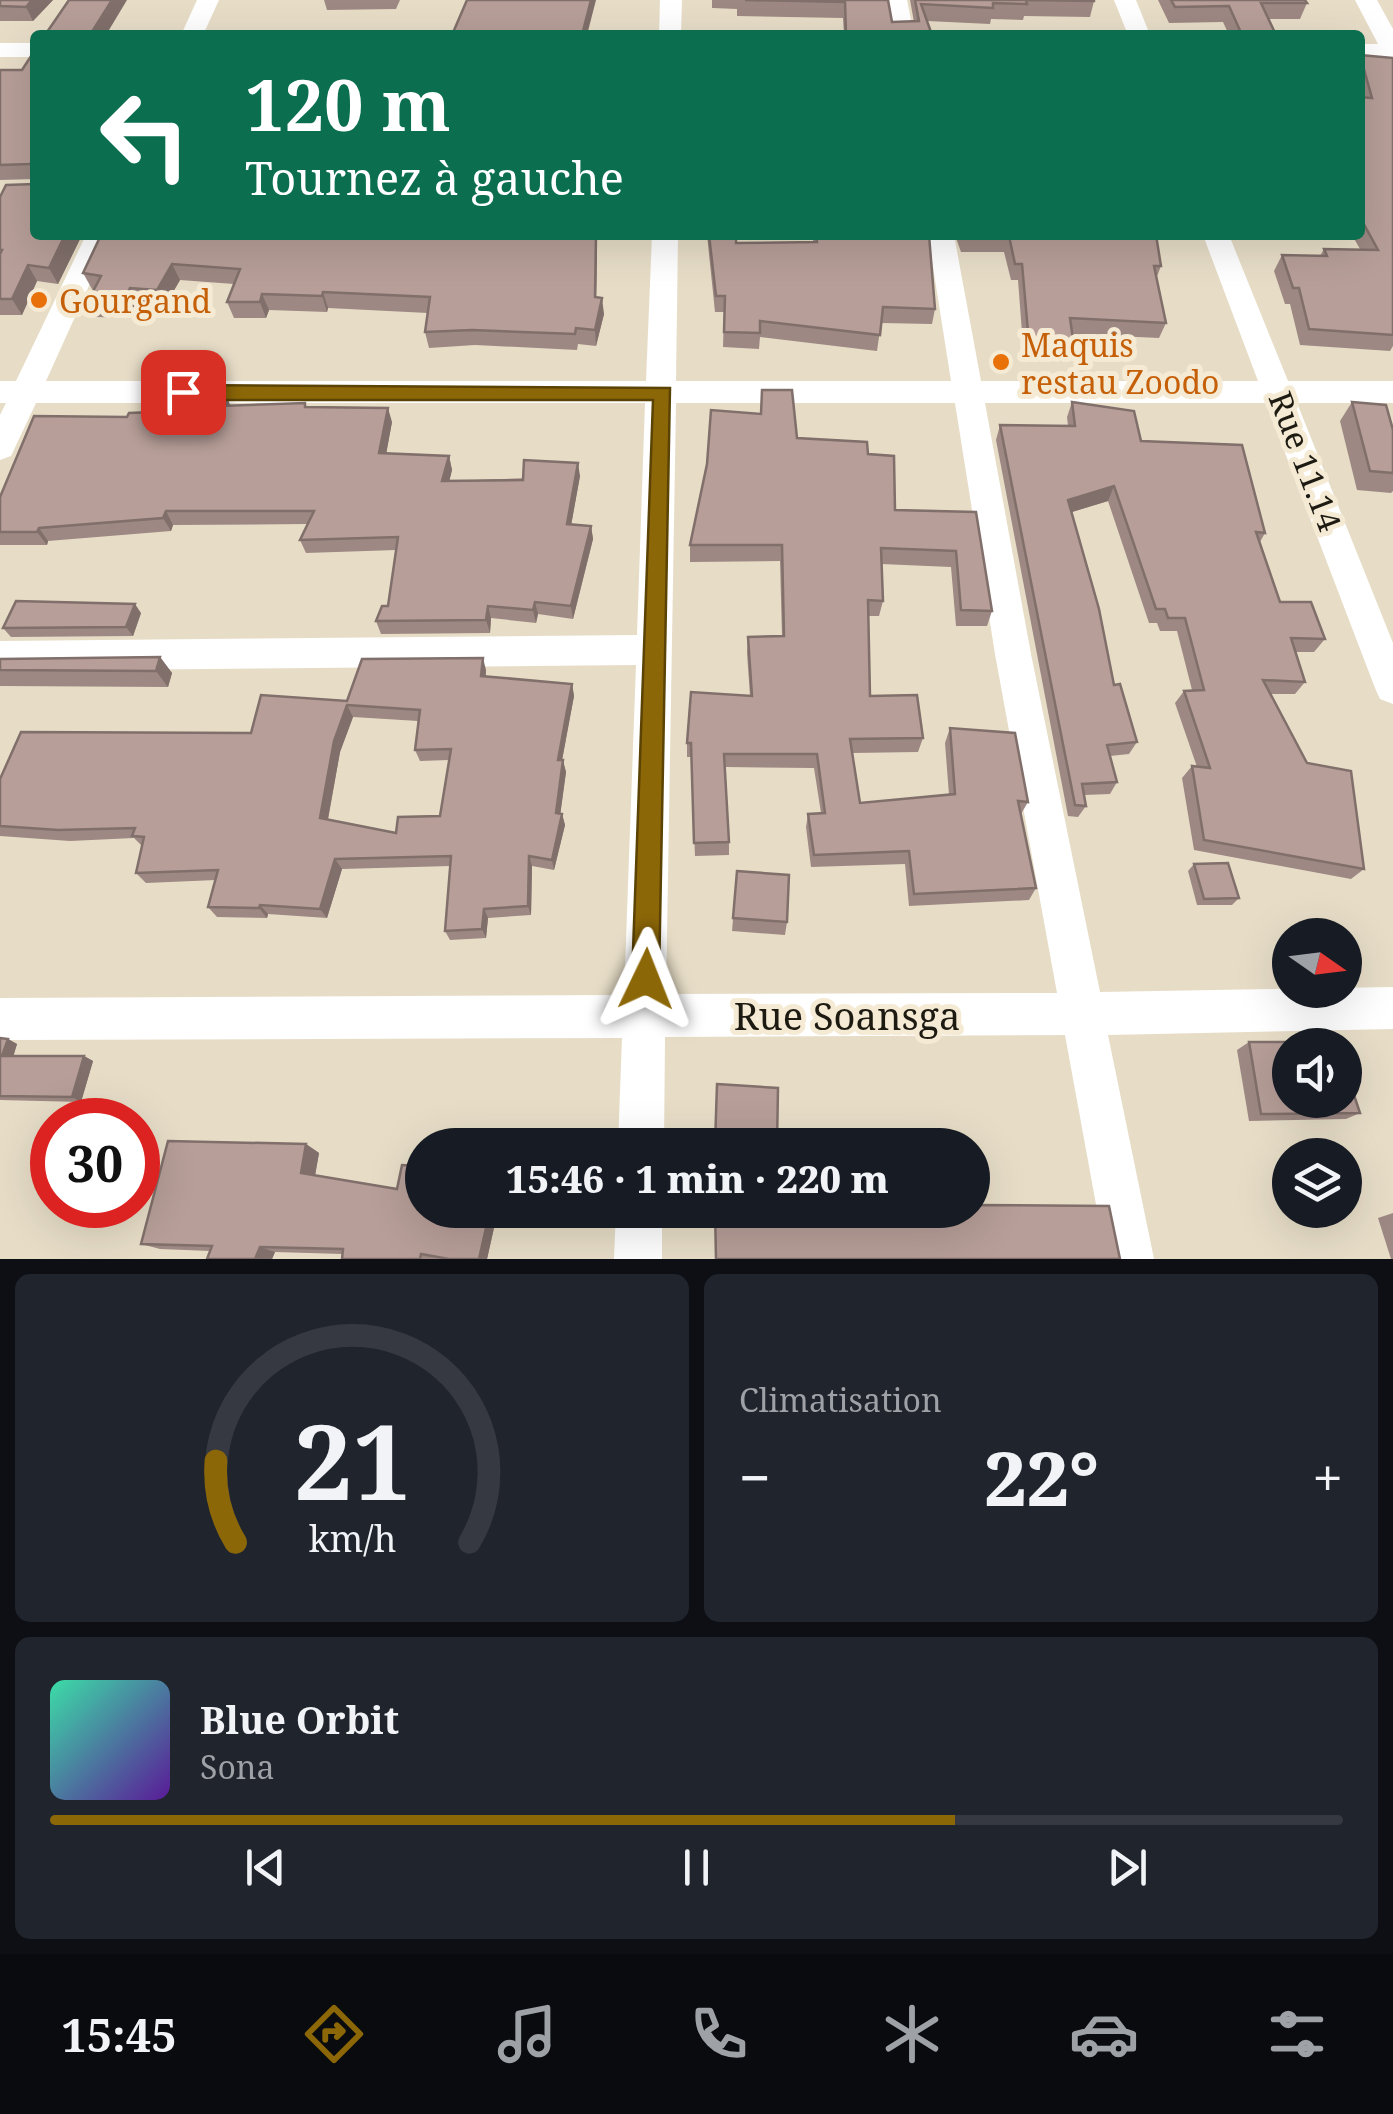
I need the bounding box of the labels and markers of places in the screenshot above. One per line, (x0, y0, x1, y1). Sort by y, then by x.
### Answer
place label: Gourgand (59, 279, 212, 322)
marker: Gourgand (28, 289, 50, 311)
place label: Maquis restau Zoodo (1021, 323, 1220, 403)
pin (141, 350, 226, 435)
marker: Maquis restau Zoodo (990, 351, 1012, 373)

